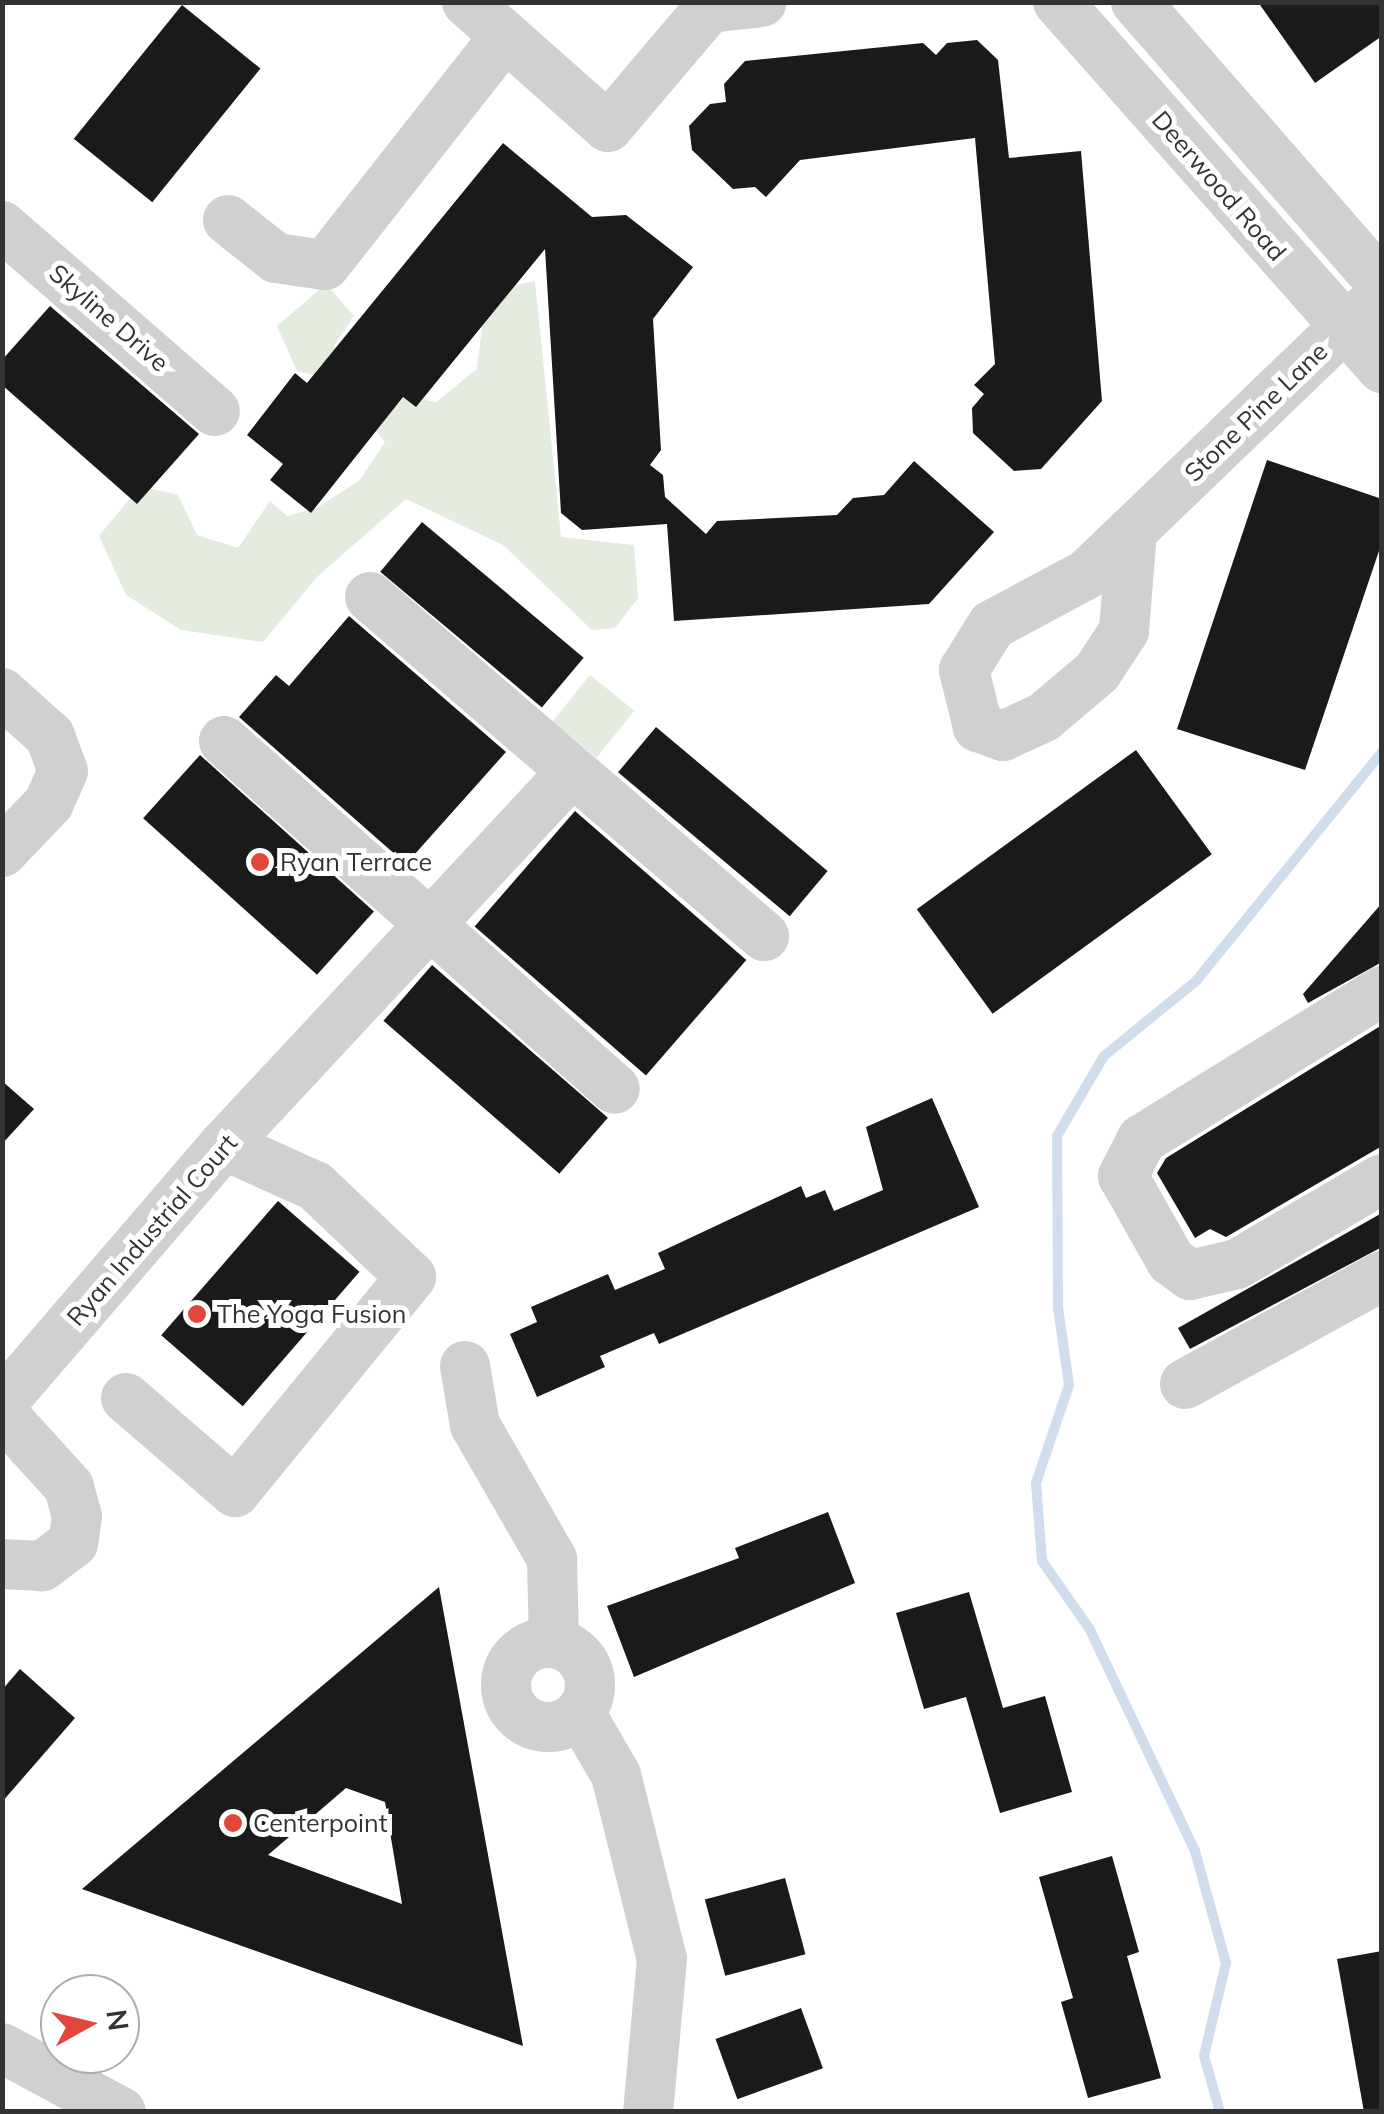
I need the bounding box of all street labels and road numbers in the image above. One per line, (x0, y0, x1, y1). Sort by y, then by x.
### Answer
street label: Deerwood Road (1146, 105, 1292, 267)
street label: Skyline Drive (43, 258, 175, 378)
street label: Stone Pine Lane (1178, 336, 1334, 488)
street label: Ryan Industrial Court (61, 1128, 243, 1332)

